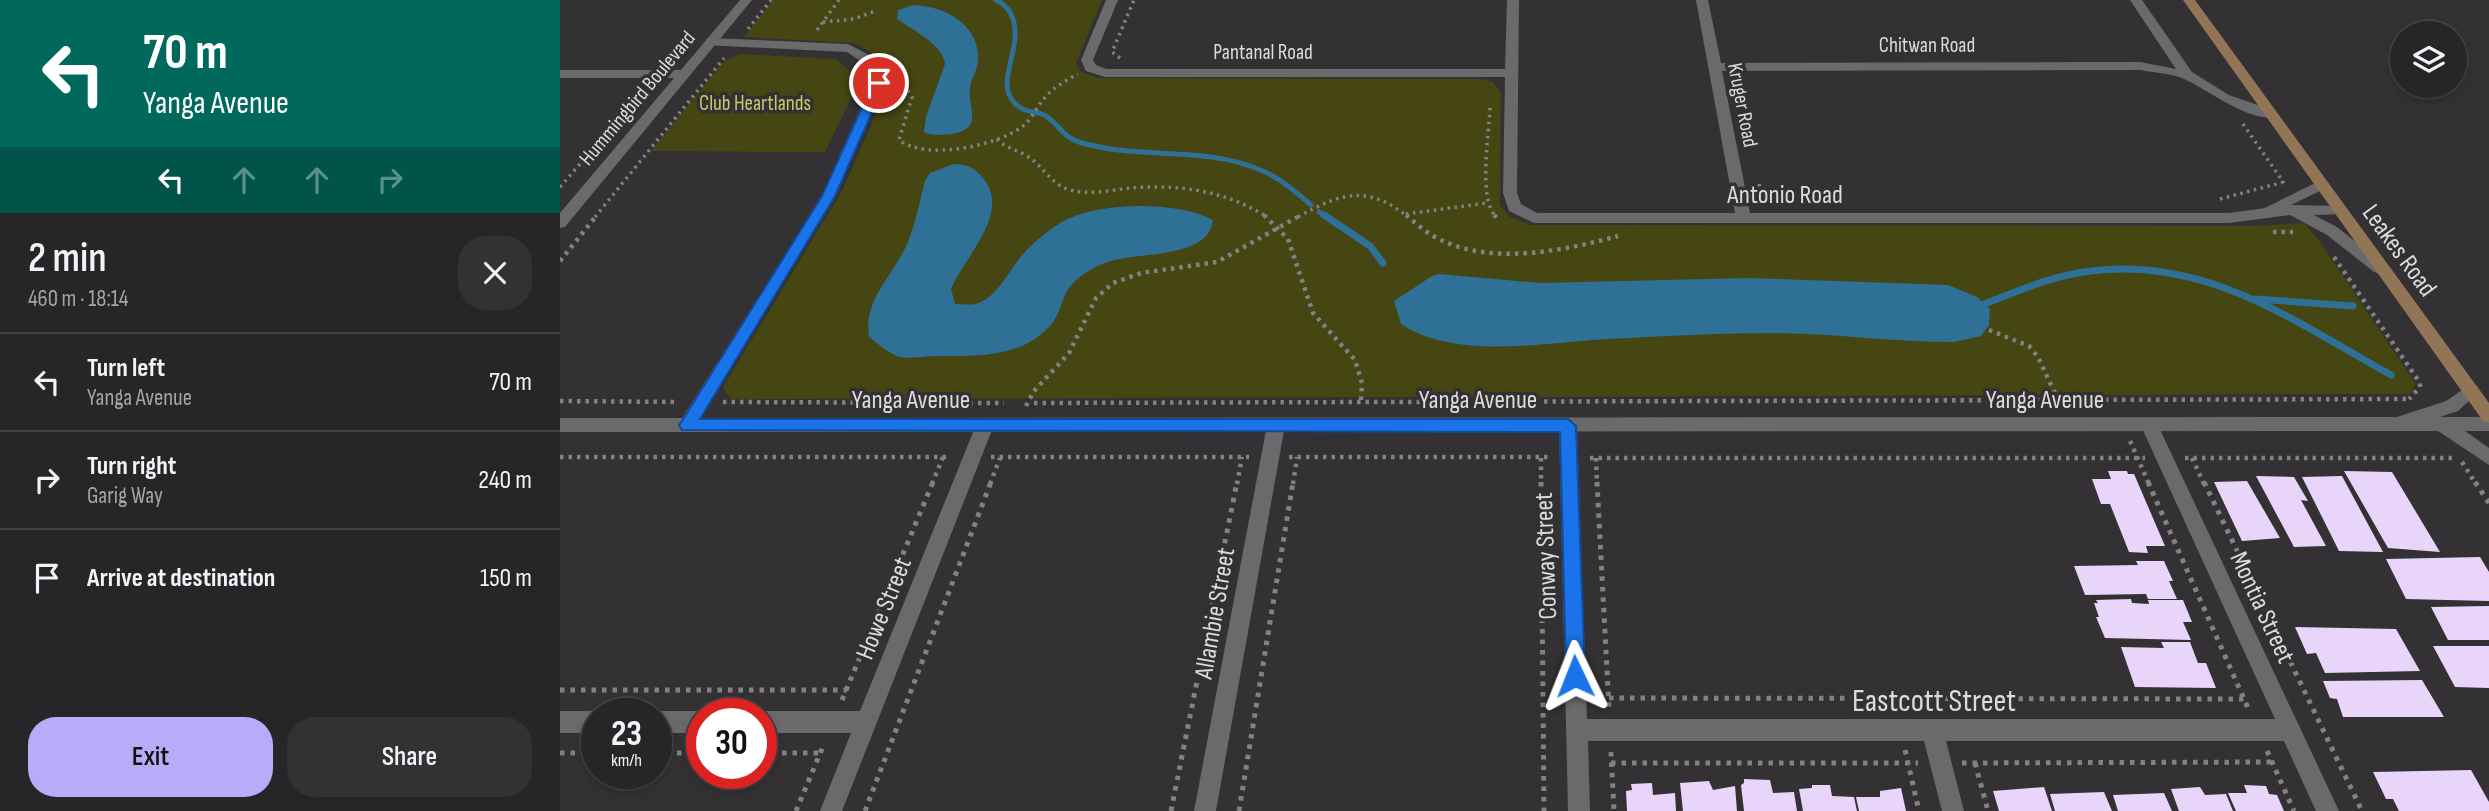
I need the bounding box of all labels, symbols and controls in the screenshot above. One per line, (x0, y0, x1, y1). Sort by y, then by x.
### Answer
map controls (2390, 21, 2467, 98)
button: layers (2390, 21, 2467, 98)
text: 70 m (143, 24, 228, 83)
street label: Hummingbird Boulevard (574, 26, 701, 171)
icon: left (28, 28, 119, 119)
street label: Chitwan Road (1879, 33, 1975, 58)
street label: Pantanal Road (1213, 40, 1313, 65)
pin (849, 53, 909, 113)
street label: Kruger Road (1722, 61, 1763, 149)
icon: arrive (860, 64, 898, 102)
text: Yanga Avenue (143, 84, 289, 123)
park label: Club Heartlands (699, 91, 811, 116)
icon: left (152, 161, 190, 199)
icon: ahead (225, 161, 263, 199)
icon: ahead (298, 161, 336, 199)
icon: right (371, 161, 409, 199)
street label: Antonio Road (1726, 180, 1843, 211)
street label: Leakes Road (2355, 199, 2443, 303)
text: 2 min (28, 233, 107, 284)
button: close (458, 236, 532, 310)
text: 460 m · 18:14 (28, 285, 128, 313)
text: Turn left (87, 353, 165, 384)
icon: left (28, 363, 66, 401)
text: 70 m (489, 367, 532, 398)
text: Yanga Avenue (87, 384, 192, 412)
street label: Yanga Avenue (852, 385, 970, 416)
street label: Yanga Avenue (1419, 385, 1537, 416)
street label: Yanga Avenue (1986, 385, 2104, 416)
text: Turn right (87, 451, 176, 482)
icon: right (28, 461, 66, 499)
text: 240 m (478, 465, 532, 496)
text: Garig Way (87, 482, 163, 510)
street label: Conway Street (1529, 492, 1564, 620)
street label: Allambie Street (1188, 545, 1242, 682)
street label: Montia Street (2222, 547, 2301, 668)
street label: Howe Street (850, 553, 919, 664)
icon: arrive (28, 559, 66, 597)
text: Arrive at destination (87, 563, 275, 594)
text: 150 m (480, 563, 532, 594)
position arrow (1538, 639, 1612, 713)
street label: Eastcott Street (1852, 682, 2016, 721)
speed limit sign: 30 (686, 698, 777, 789)
text: 23 (611, 713, 642, 756)
button: Exit (28, 717, 273, 797)
button: Share (287, 717, 532, 797)
text: km/h (611, 750, 642, 771)

